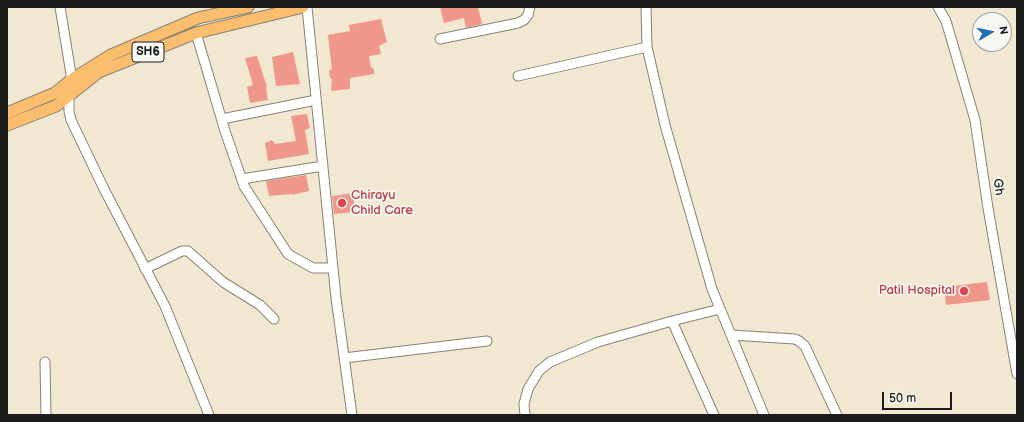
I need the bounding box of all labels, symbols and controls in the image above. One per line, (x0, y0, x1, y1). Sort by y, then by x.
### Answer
north arrow (972, 12, 1012, 52)
text: N (996, 25, 1010, 35)
road number: SH6 (132, 42, 164, 62)
street label: Gh (989, 178, 1007, 196)
place label: Chirayu Child Care (351, 188, 413, 219)
marker: Chirayu Child Care (336, 197, 348, 209)
place label: Patil Hospital (879, 283, 955, 299)
marker: Patil Hospital (958, 285, 970, 297)
scale bar (884, 384, 954, 410)
text: 50 m (889, 391, 916, 406)

